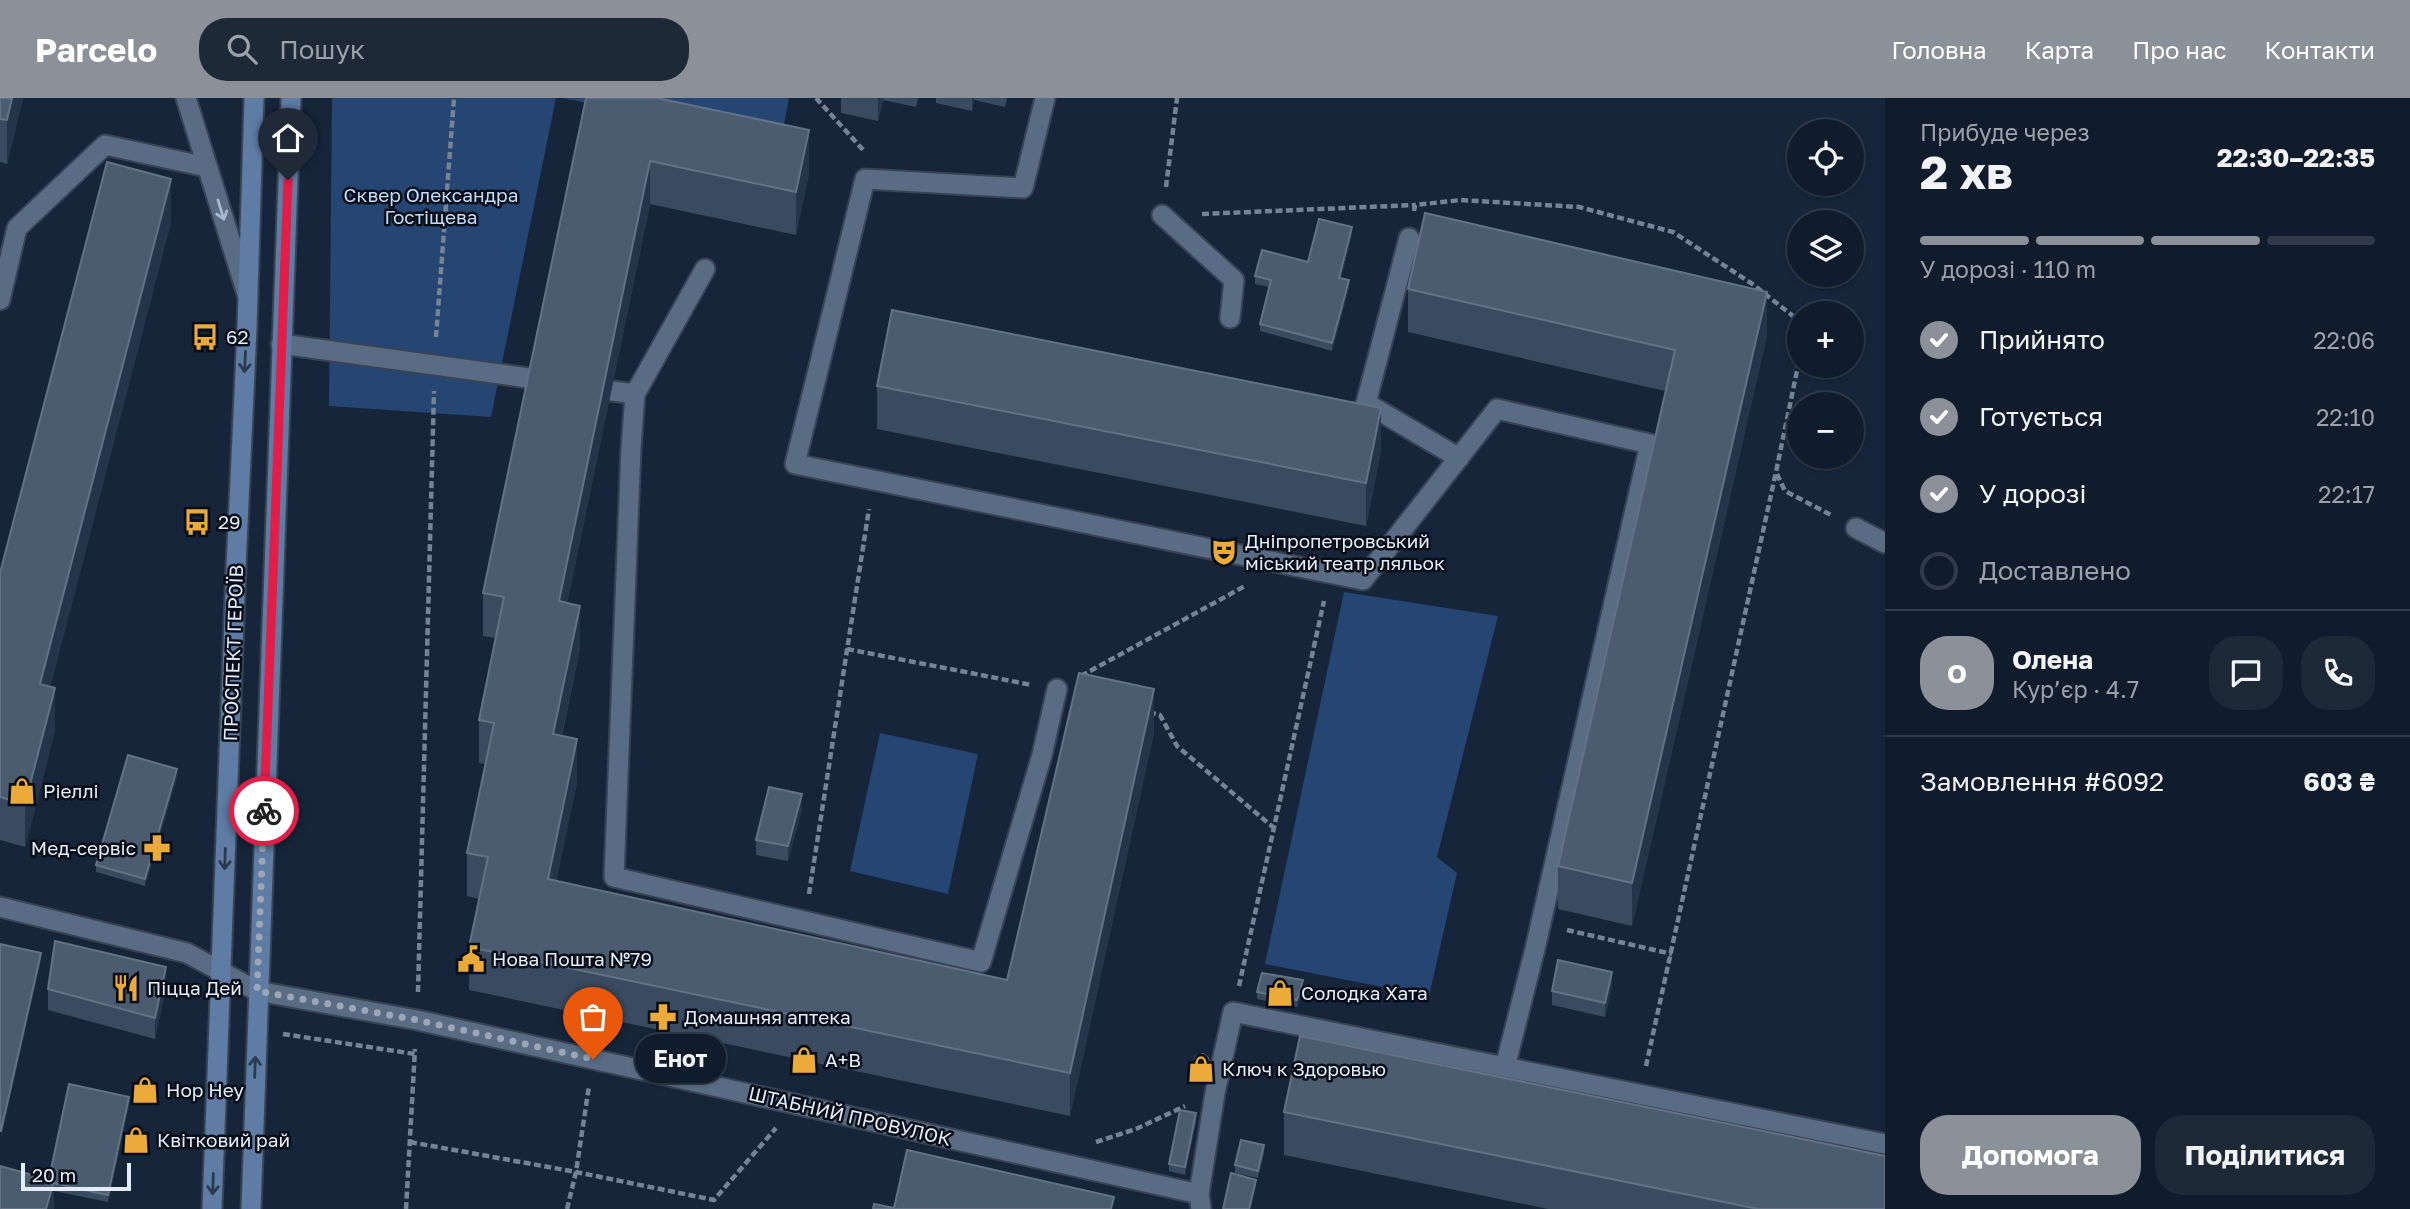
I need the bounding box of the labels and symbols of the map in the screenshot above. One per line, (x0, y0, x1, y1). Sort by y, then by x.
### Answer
pin (258, 108, 318, 180)
park label: Сквер Олександра Гостіщева (344, 183, 518, 228)
one-way arrow (215, 199, 228, 221)
bus stop icon: 62 (190, 322, 220, 352)
place label: 62 (226, 325, 249, 348)
one-way arrow (239, 350, 252, 373)
bus stop icon: 29 (182, 507, 212, 537)
place label: 29 (218, 510, 241, 533)
place label: Дніпропетровський міський театр ляльок (1245, 529, 1445, 574)
theatre icon: Дніпропетровський міський театр ляльок (1209, 537, 1239, 567)
street label: ПРОСПЕКТ ГЕРОЇВ (218, 564, 247, 742)
shop icon: Ріеллі (7, 776, 37, 806)
courier (229, 776, 299, 846)
place label: Ріеллі (43, 779, 99, 802)
pharmacy icon: Мед-сервіс (142, 833, 172, 863)
place label: Мед-сервіс (31, 836, 136, 859)
one-way arrow (218, 847, 232, 870)
public building icon: Нова Пошта №79 (456, 944, 486, 974)
place label: Нова Пошта №79 (492, 947, 652, 970)
restaurant icon: Піцца Дей (111, 973, 141, 1003)
place label: Піцца Дей (147, 976, 242, 999)
shop icon: Солодка Хата (1265, 978, 1295, 1008)
place label: Солодка Хата (1301, 981, 1428, 1004)
pin (563, 987, 623, 1059)
pharmacy icon: Домашняя аптека (648, 1002, 678, 1032)
place label: Домашняя аптека (684, 1005, 851, 1028)
callout: Енот (635, 1034, 726, 1084)
shop icon: A+B (789, 1045, 819, 1075)
place label: A+B (825, 1048, 861, 1071)
shop icon: Ключ к Здоровью (1186, 1054, 1216, 1084)
one-way arrow (248, 1056, 262, 1079)
place label: Ключ к Здоровью (1222, 1057, 1386, 1080)
shop icon: Hop Hey (130, 1075, 160, 1105)
place label: Hop Hey (166, 1078, 244, 1101)
street label: ШТАБНИЙ ПРОВУЛОК (746, 1081, 954, 1150)
shop icon: Квітковий рай (121, 1125, 151, 1155)
place label: Квітковий рай (157, 1128, 290, 1151)
scale bar (21, 1160, 131, 1192)
one-way arrow (206, 1172, 219, 1195)

